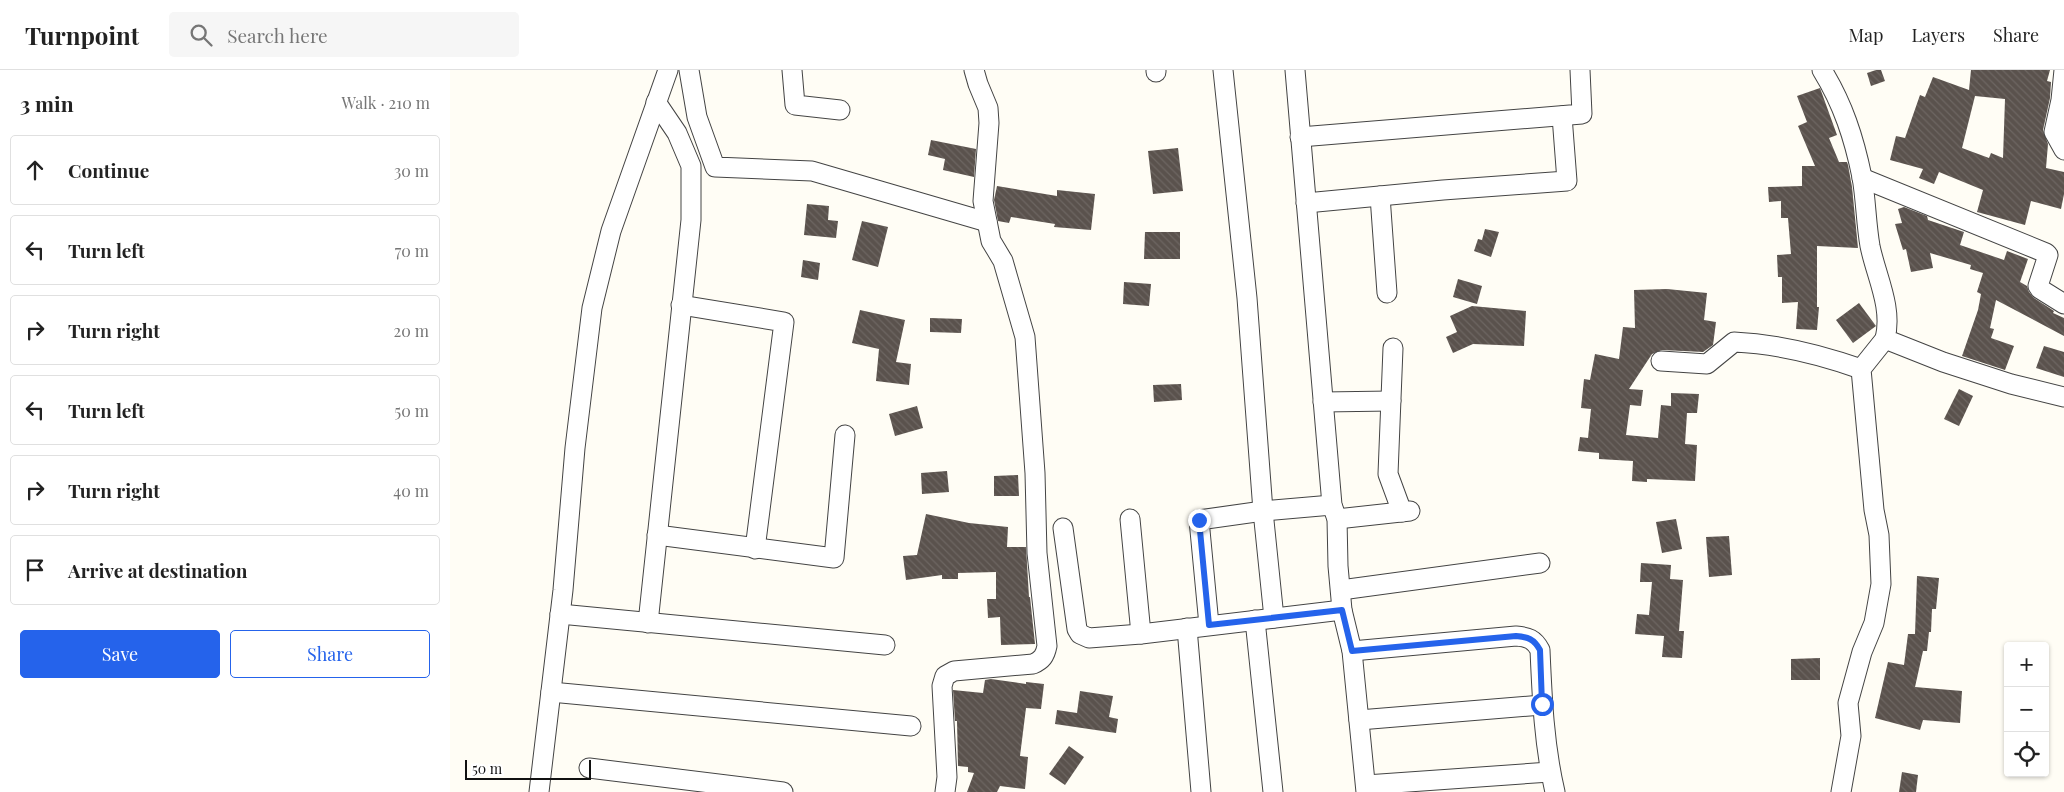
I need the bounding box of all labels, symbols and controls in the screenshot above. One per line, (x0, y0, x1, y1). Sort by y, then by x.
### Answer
search box (169, 12, 519, 57)
text: Turnpoint (25, 19, 139, 51)
icon: search (187, 21, 215, 49)
text: Search here (227, 22, 328, 48)
text: Map (1848, 23, 1883, 47)
text: Layers (1911, 23, 1965, 47)
text: Share (1993, 23, 2039, 47)
text: 3 min (20, 89, 74, 117)
text: Walk · 210 m (342, 92, 430, 113)
icon: ahead (21, 156, 49, 184)
text: Continue (68, 157, 149, 183)
text: 30 m (394, 160, 429, 181)
icon: left (21, 236, 49, 264)
text: Turn left (68, 237, 145, 263)
text: 70 m (395, 240, 429, 261)
icon: right (21, 316, 49, 344)
text: Turn right (68, 317, 160, 343)
text: 20 m (394, 320, 429, 341)
icon: left (21, 396, 49, 424)
text: Turn left (68, 397, 145, 423)
text: 50 m (395, 400, 429, 421)
icon: right (21, 476, 49, 504)
text: Turn right (68, 477, 160, 503)
text: 40 m (393, 480, 429, 501)
route end (1188, 509, 1211, 532)
icon: arrive (21, 556, 49, 584)
text: Arrive at destination (68, 557, 248, 583)
button: Save (20, 630, 220, 678)
button: Share (230, 630, 430, 678)
map controls (2004, 642, 2049, 777)
button: + (2004, 642, 2049, 687)
button: − (2004, 687, 2049, 732)
route start (1531, 693, 1554, 716)
button: locate (2004, 732, 2049, 777)
scale bar (465, 757, 591, 780)
text: 50 m (472, 759, 502, 778)

